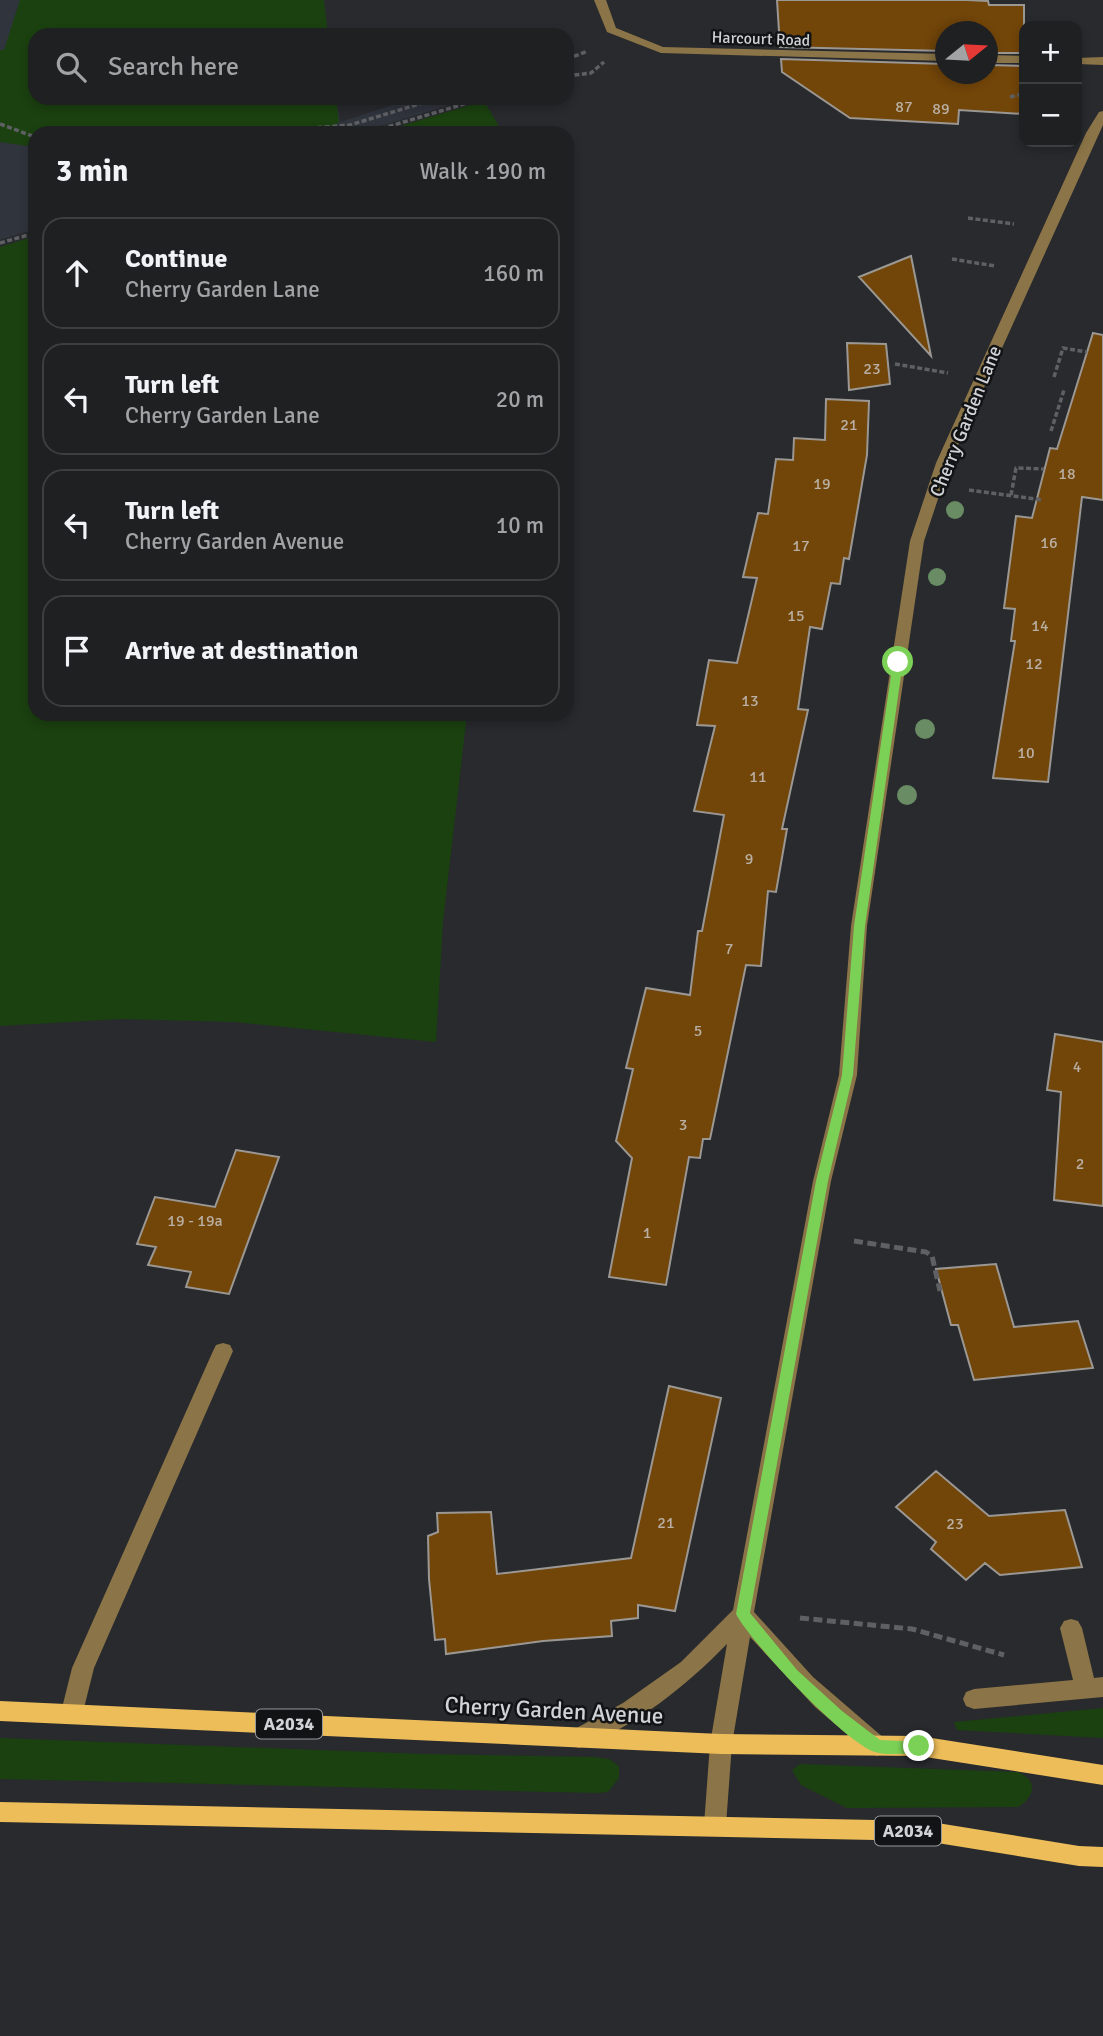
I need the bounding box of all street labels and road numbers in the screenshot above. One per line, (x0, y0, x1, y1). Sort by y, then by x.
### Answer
street label: Harcourt Road (711, 27, 811, 51)
street label: Cherry Garden Lane (925, 342, 1007, 500)
street label: Cherry Garden Avenue (444, 1690, 664, 1731)
road number: A2034 (256, 1709, 322, 1738)
road number: A2034 (875, 1816, 941, 1845)

